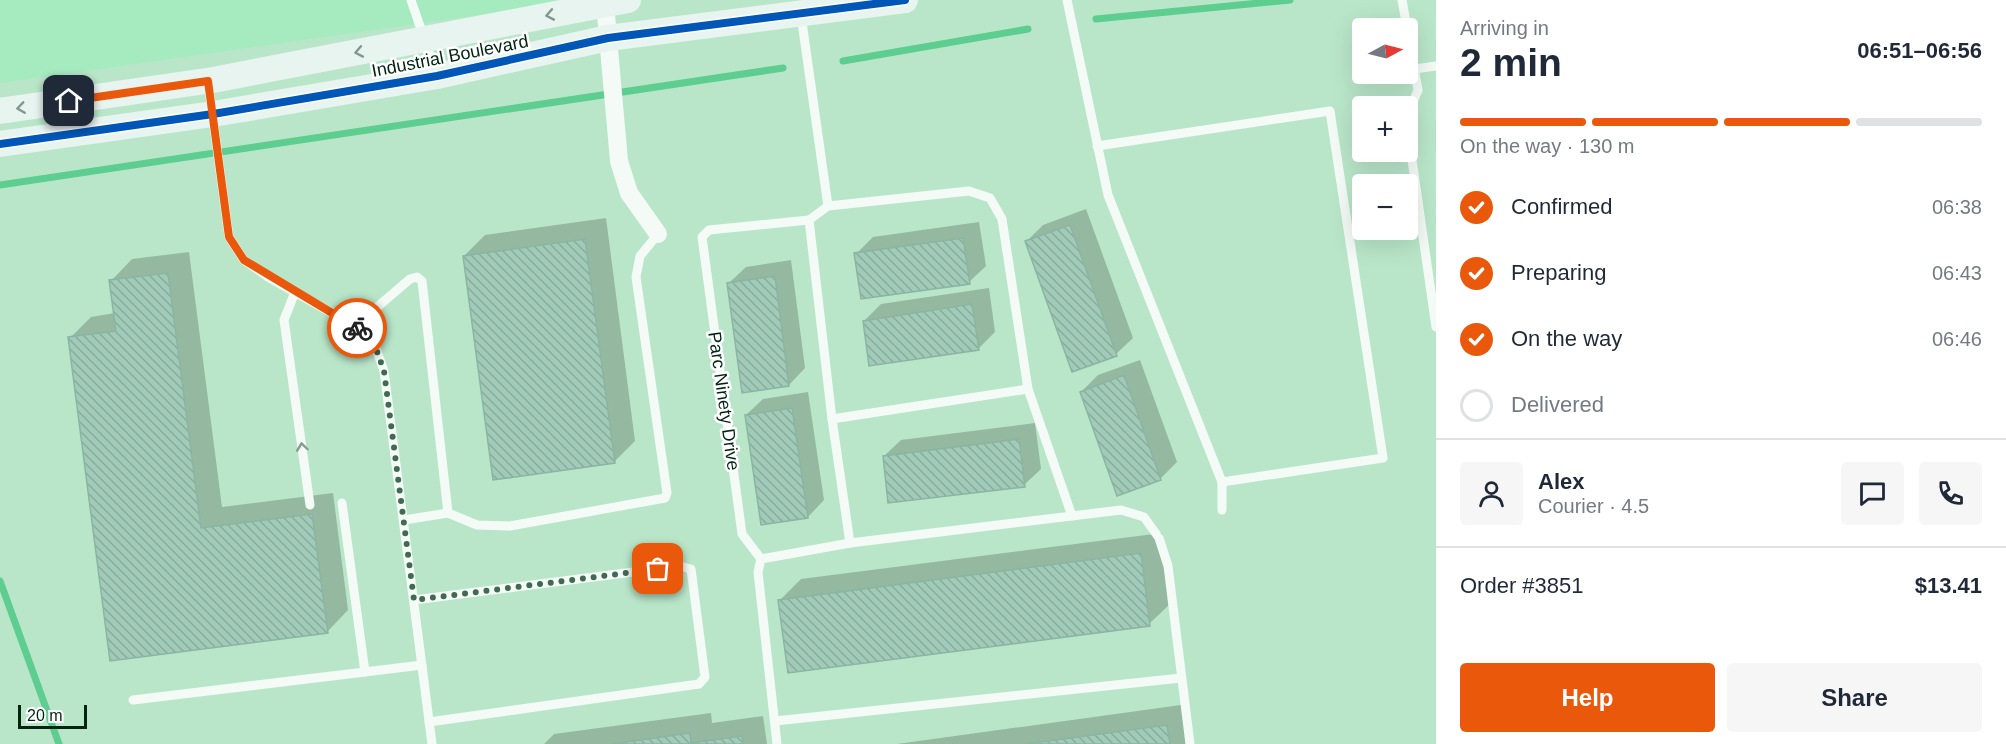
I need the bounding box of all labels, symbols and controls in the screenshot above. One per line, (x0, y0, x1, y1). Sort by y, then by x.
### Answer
one-way arrow (545, 8, 555, 21)
text: Arriving in (1460, 17, 1549, 39)
north arrow (1352, 18, 1418, 84)
map controls (1352, 18, 1418, 240)
street label: Industrial Boulevard (370, 31, 530, 81)
text: 06:51–06:56 (1857, 38, 1982, 63)
text: 2 min (1460, 41, 1562, 84)
one-way arrow (354, 45, 364, 58)
pin (43, 75, 94, 126)
icon: home (52, 84, 85, 117)
button: + (1352, 96, 1418, 162)
one-way arrow (17, 101, 26, 113)
text: On the way · 130 m (1460, 135, 1635, 157)
button: − (1352, 174, 1418, 240)
icon: check (1460, 191, 1493, 224)
text: Confirmed (1511, 194, 1612, 219)
text: 06:38 (1932, 196, 1982, 218)
icon: check (1460, 257, 1493, 290)
text: Preparing (1511, 260, 1606, 285)
text: 06:43 (1932, 262, 1982, 284)
courier (327, 298, 387, 358)
icon: bike (341, 312, 374, 345)
icon: check (1460, 323, 1493, 356)
text: On the way (1511, 326, 1622, 351)
text: 06:46 (1932, 328, 1982, 350)
street label: Parc Ninety Drive (704, 330, 744, 472)
text: Delivered (1511, 392, 1604, 417)
one-way arrow (296, 443, 309, 452)
button: person (1460, 462, 1523, 525)
button: chat (1841, 462, 1904, 525)
button: phone (1919, 462, 1982, 525)
text: Alex (1538, 469, 1584, 494)
text: Courier · 4.5 (1538, 495, 1649, 517)
pin (632, 543, 683, 594)
icon: bag (641, 552, 674, 585)
text: Order #3851 (1460, 573, 1584, 598)
text: $13.41 (1915, 573, 1982, 598)
button: Help (1460, 663, 1715, 732)
button: Share (1727, 663, 1982, 732)
scale bar (18, 702, 87, 730)
text: 20 m (27, 707, 63, 724)

